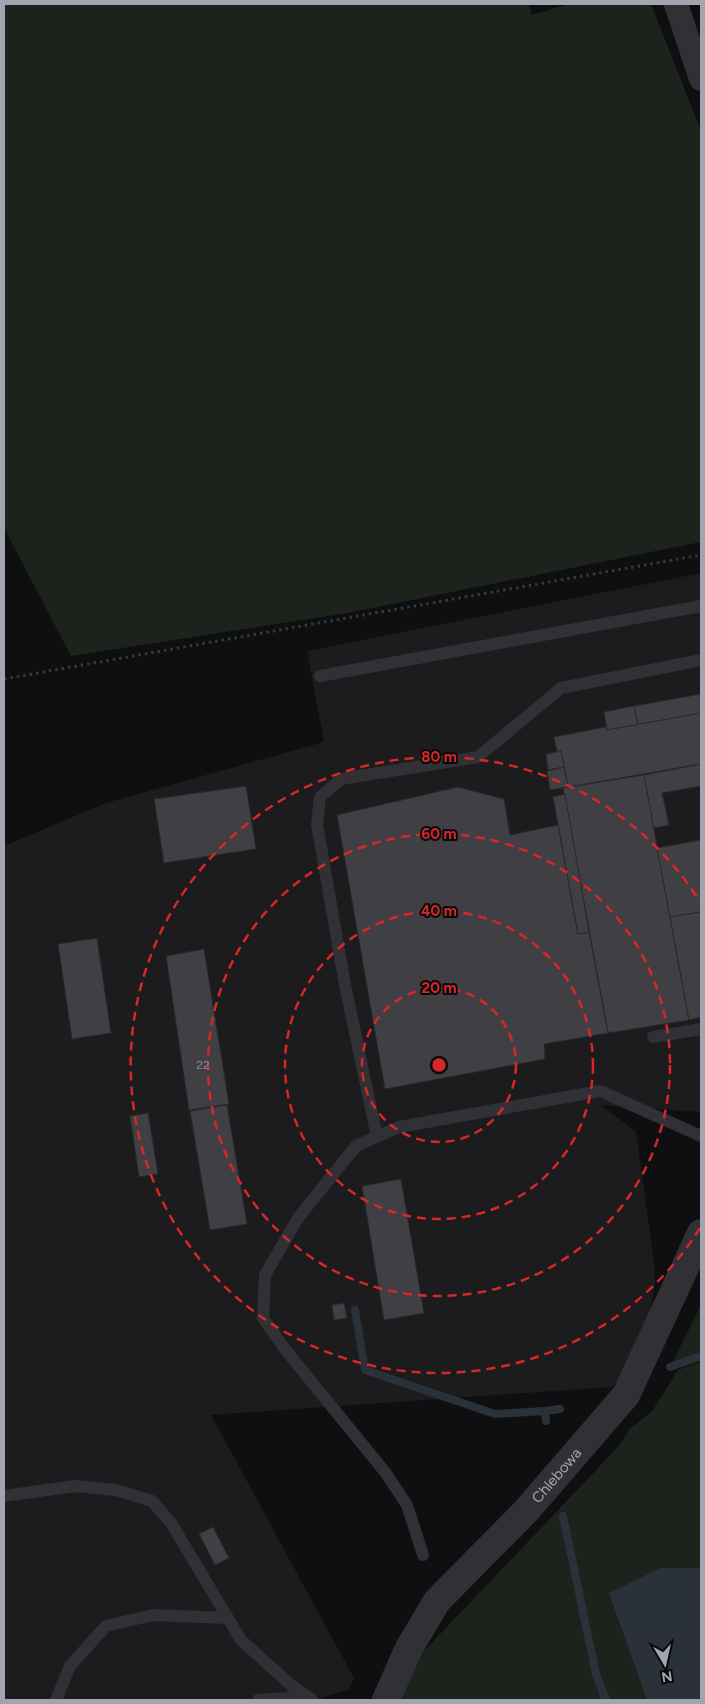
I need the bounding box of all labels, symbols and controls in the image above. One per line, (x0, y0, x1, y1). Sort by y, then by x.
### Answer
text: 80 m (421, 748, 457, 766)
text: 60 m (421, 825, 457, 843)
text: 40 m (421, 902, 457, 920)
text: 20 m (421, 979, 457, 997)
centre of rings (430, 1056, 448, 1074)
house number: 22 (196, 1058, 210, 1072)
street label: Chlebowa (528, 1444, 585, 1507)
north arrow (640, 1639, 690, 1689)
text: N (660, 1667, 674, 1686)

